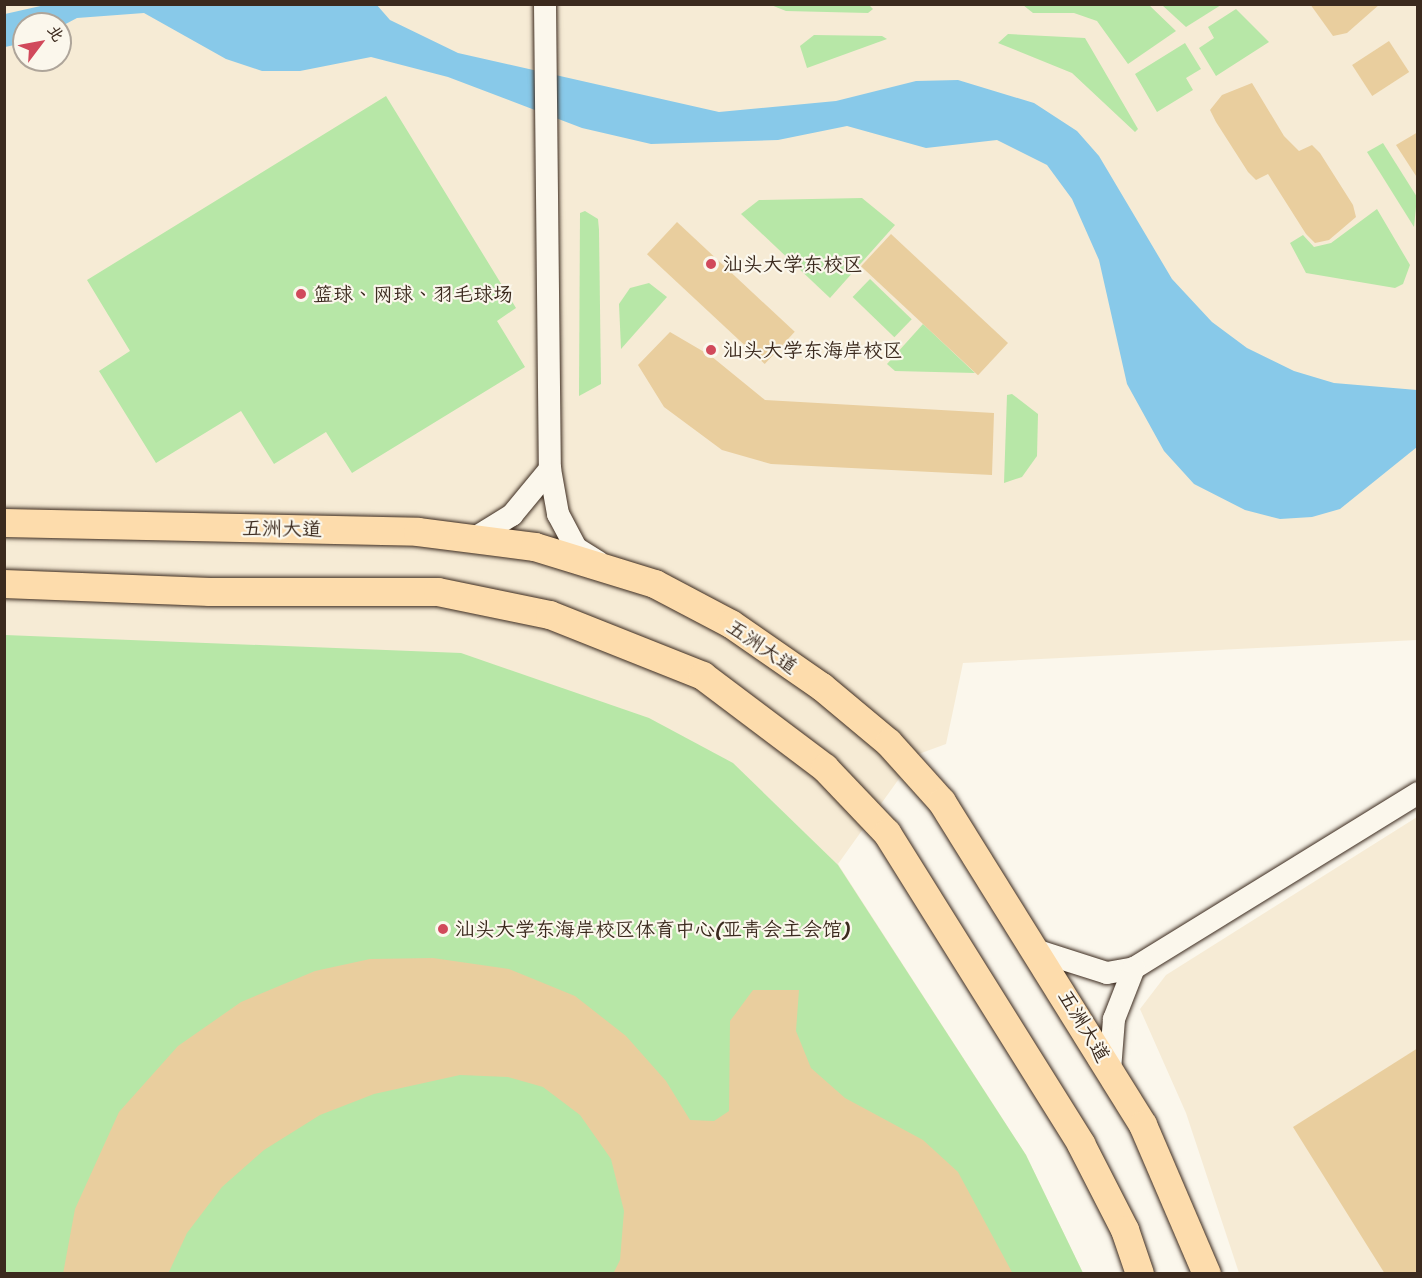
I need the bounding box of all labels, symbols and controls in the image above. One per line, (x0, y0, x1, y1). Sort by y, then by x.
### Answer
north arrow (12, 12, 72, 72)
text: 北 (39, 19, 73, 48)
place label: 汕头大学东校区 (723, 252, 863, 276)
marker: 汕头大学东校区 (704, 257, 718, 271)
place label: 篮球、网球、羽毛球场 (313, 282, 513, 306)
marker: 篮球、网球、羽毛球场 (294, 287, 308, 301)
place label: 汕头大学东海岸校区 (723, 338, 903, 362)
marker: 汕头大学东海岸校区 (704, 343, 718, 357)
street label: 五洲大道 (242, 516, 322, 542)
street label: 五洲大道 (722, 615, 802, 679)
place label: 汕头大学东海岸校区体育中心(亚青会主会馆) (455, 917, 849, 941)
marker: 汕头大学东海岸校区体育中心(亚青会主会馆) (436, 922, 450, 936)
street label: 五洲大道 (1053, 986, 1115, 1066)

